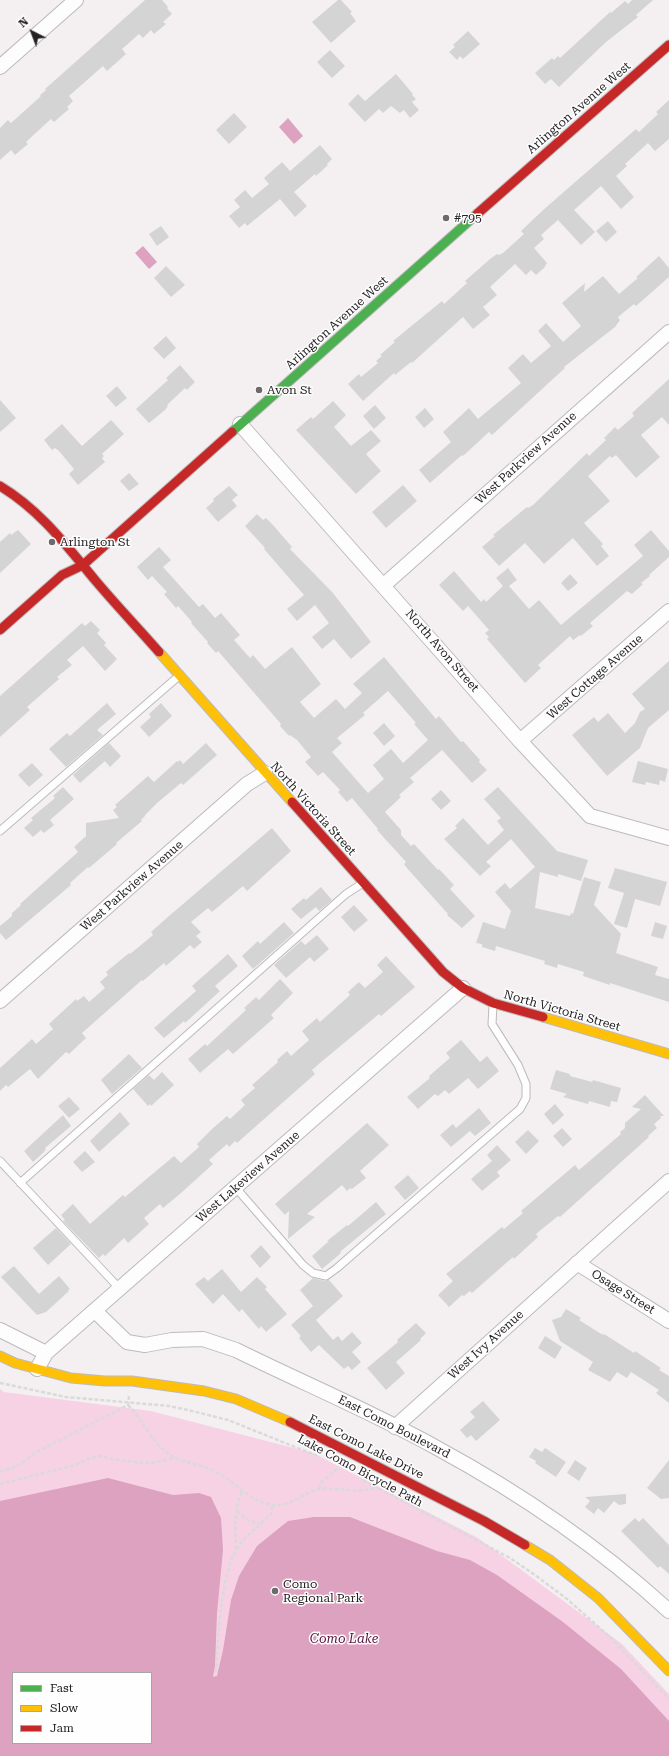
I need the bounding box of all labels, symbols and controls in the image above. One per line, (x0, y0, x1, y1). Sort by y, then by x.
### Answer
north arrow (12, 12, 52, 52)
text: N (16, 15, 31, 30)
street label: Arlington Avenue West (524, 59, 634, 157)
place label: #795 (454, 211, 482, 225)
marker: #795 (441, 213, 451, 223)
street label: Arlington Avenue West (283, 273, 391, 373)
place label: Avon St (267, 383, 312, 397)
marker: Avon St (254, 385, 264, 395)
street label: West Parkview Avenue (473, 409, 579, 507)
place label: Arlington St (60, 535, 130, 549)
marker: Arlington St (47, 537, 57, 547)
street label: North Avon Street (402, 607, 482, 695)
street label: West Cottage Avenue (544, 631, 646, 723)
street label: North Victoria Street (267, 759, 359, 859)
street label: West Parkview Avenue (78, 838, 186, 934)
street label: North Victoria Street (502, 987, 622, 1035)
street label: West Lakeview Avenue (193, 1128, 303, 1226)
street label: Osage Street (589, 1267, 657, 1317)
street label: West Ivy Avenue (445, 1307, 527, 1383)
street label: East Como Boulevard (336, 1393, 452, 1461)
street label: East Como Lake Drive (306, 1412, 426, 1482)
street label: Lake Como Bicycle Path (295, 1432, 425, 1510)
place label: Como Regional Park (283, 1577, 363, 1605)
marker: Como Regional Park (270, 1586, 280, 1596)
water label: Como Lake (310, 1631, 378, 1647)
legend (12, 1672, 152, 1744)
text: Fast (50, 1681, 73, 1695)
text: Slow (50, 1701, 78, 1715)
text: Jam (50, 1721, 74, 1735)

